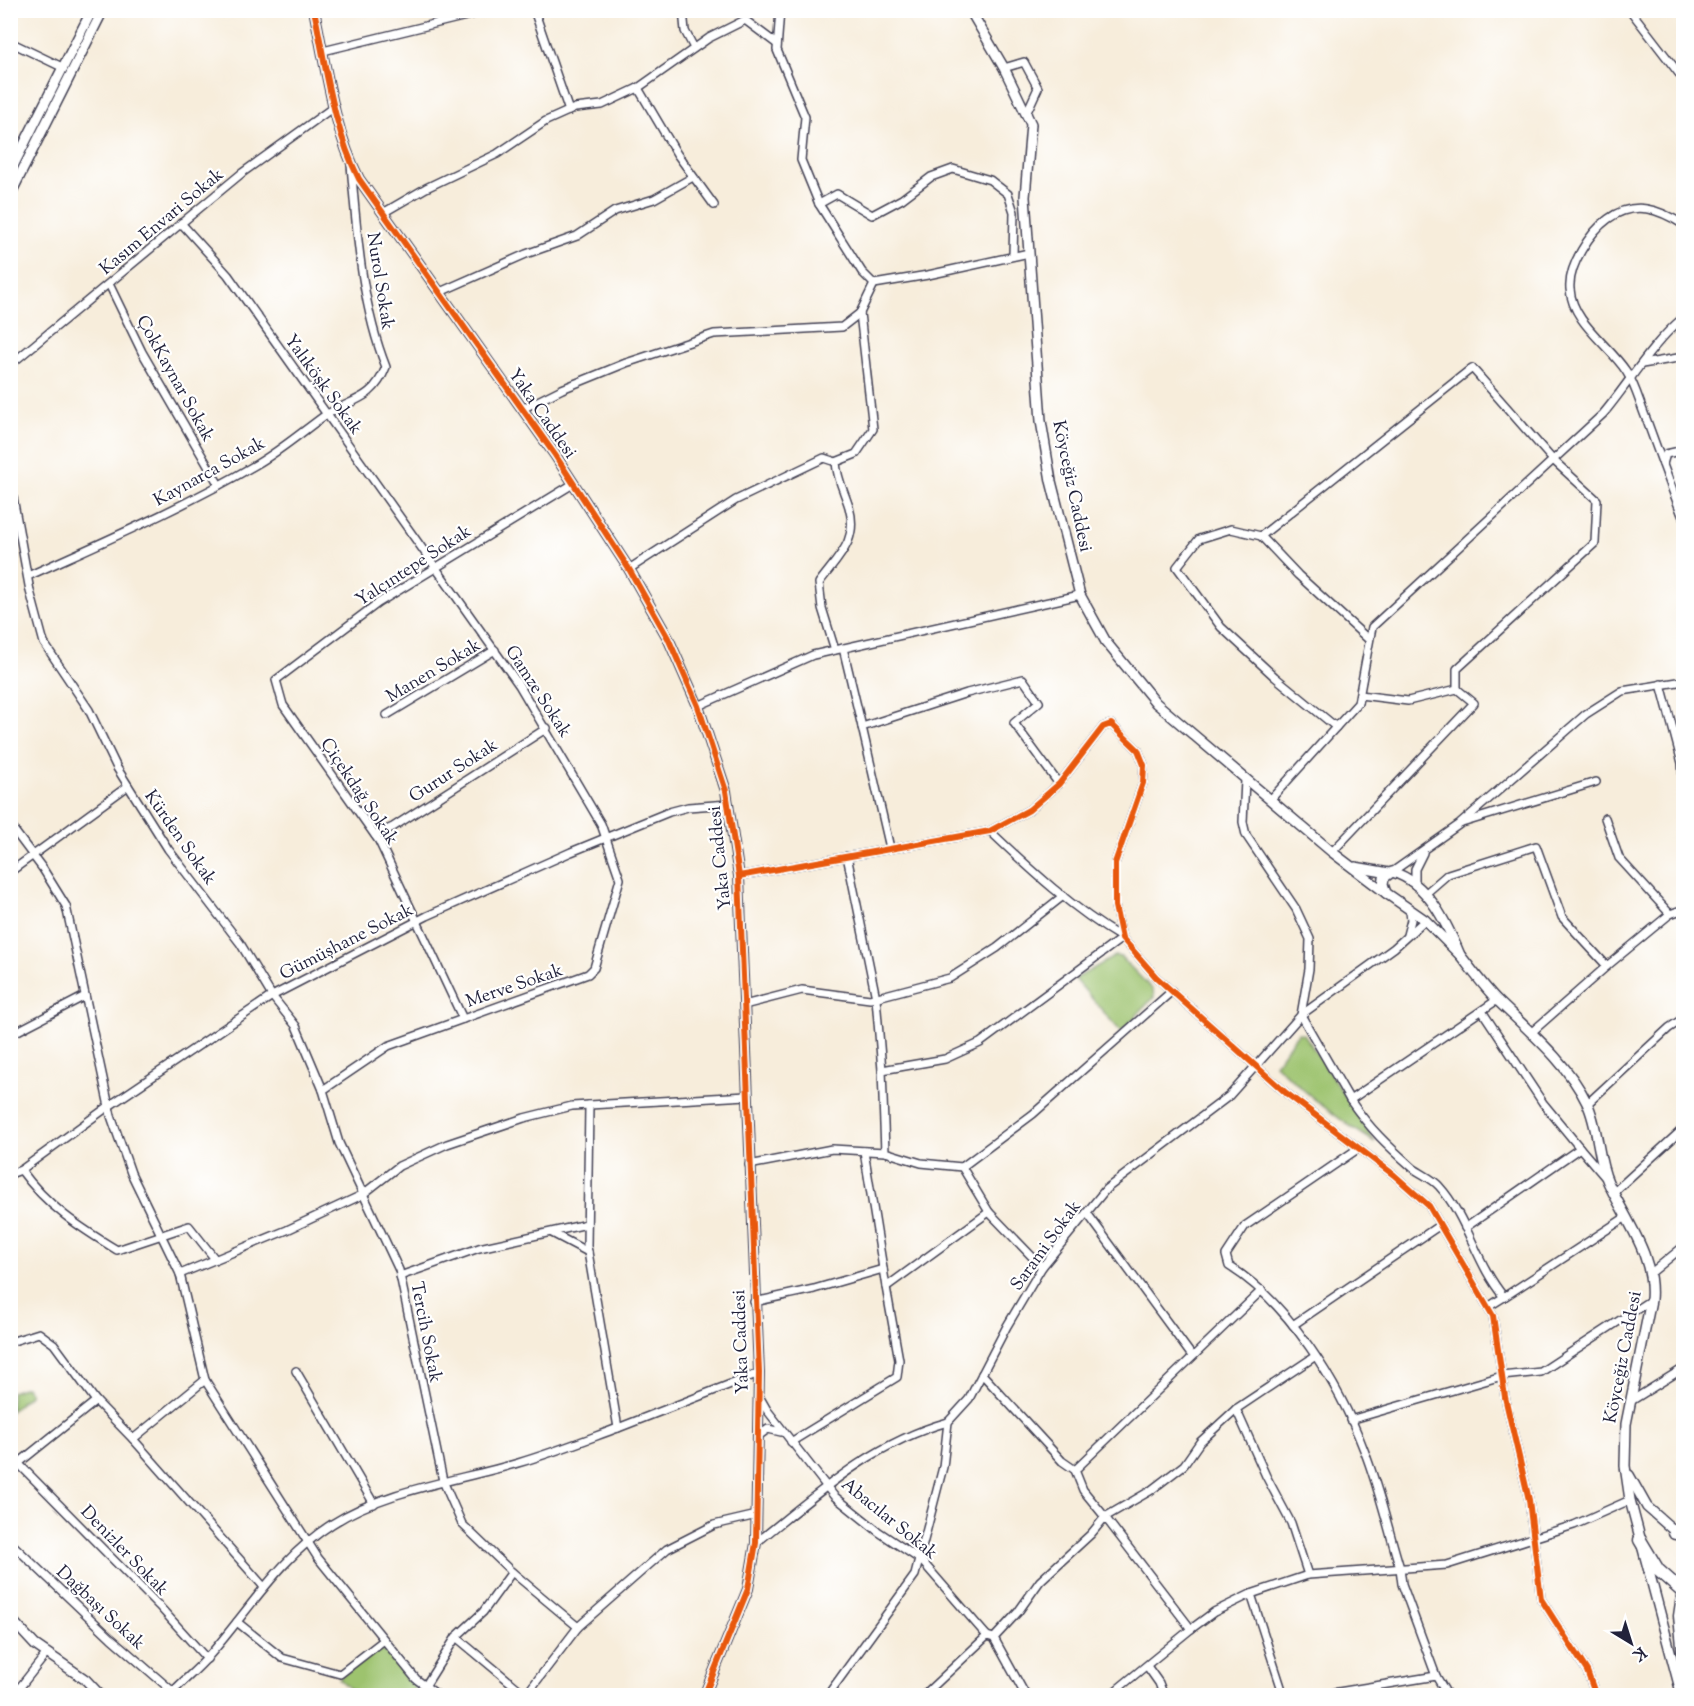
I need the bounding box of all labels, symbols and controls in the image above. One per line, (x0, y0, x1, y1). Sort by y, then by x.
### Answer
street label: Kasım Envari Sokak (95, 163, 230, 282)
street label: Nurol Sokak (358, 231, 400, 332)
street label: ÇokKaynar Sokak (129, 311, 220, 447)
street label: Yalıköşk Sokak (277, 330, 368, 441)
street label: Yaka Caddesi (501, 364, 582, 464)
street label: Köyceğiz Caddesi (1044, 418, 1098, 555)
street label: Kaynarca Sokak (149, 431, 271, 514)
street label: Yalçıntepe Sokak (351, 519, 477, 614)
street label: Manen Sokak (382, 633, 487, 710)
street label: Gamze Sokak (498, 641, 577, 743)
street label: Çiçekdağ Sokak (313, 733, 404, 851)
street label: Gurur Sokak (405, 733, 504, 810)
street label: Kürden Sokak (137, 785, 222, 891)
street label: Yaka Caddesi (703, 804, 739, 911)
street label: Gümüşhane Sokak (275, 898, 419, 988)
street label: Merve Sokak (463, 958, 567, 1016)
street label: Sarami Sokak (1005, 1195, 1088, 1297)
street label: Tercih Sokak (403, 1280, 448, 1385)
street label: Yaka Caddesi (727, 1289, 757, 1395)
street label: Köyceğiz Caddesi (1598, 1289, 1650, 1426)
street label: Abacılar Sokak (835, 1472, 943, 1567)
street label: Denizler Sokak (73, 1500, 174, 1603)
street label: Dağbaşı Sokak (49, 1560, 150, 1657)
north arrow (1601, 1613, 1661, 1673)
text: K (1627, 1640, 1650, 1666)

